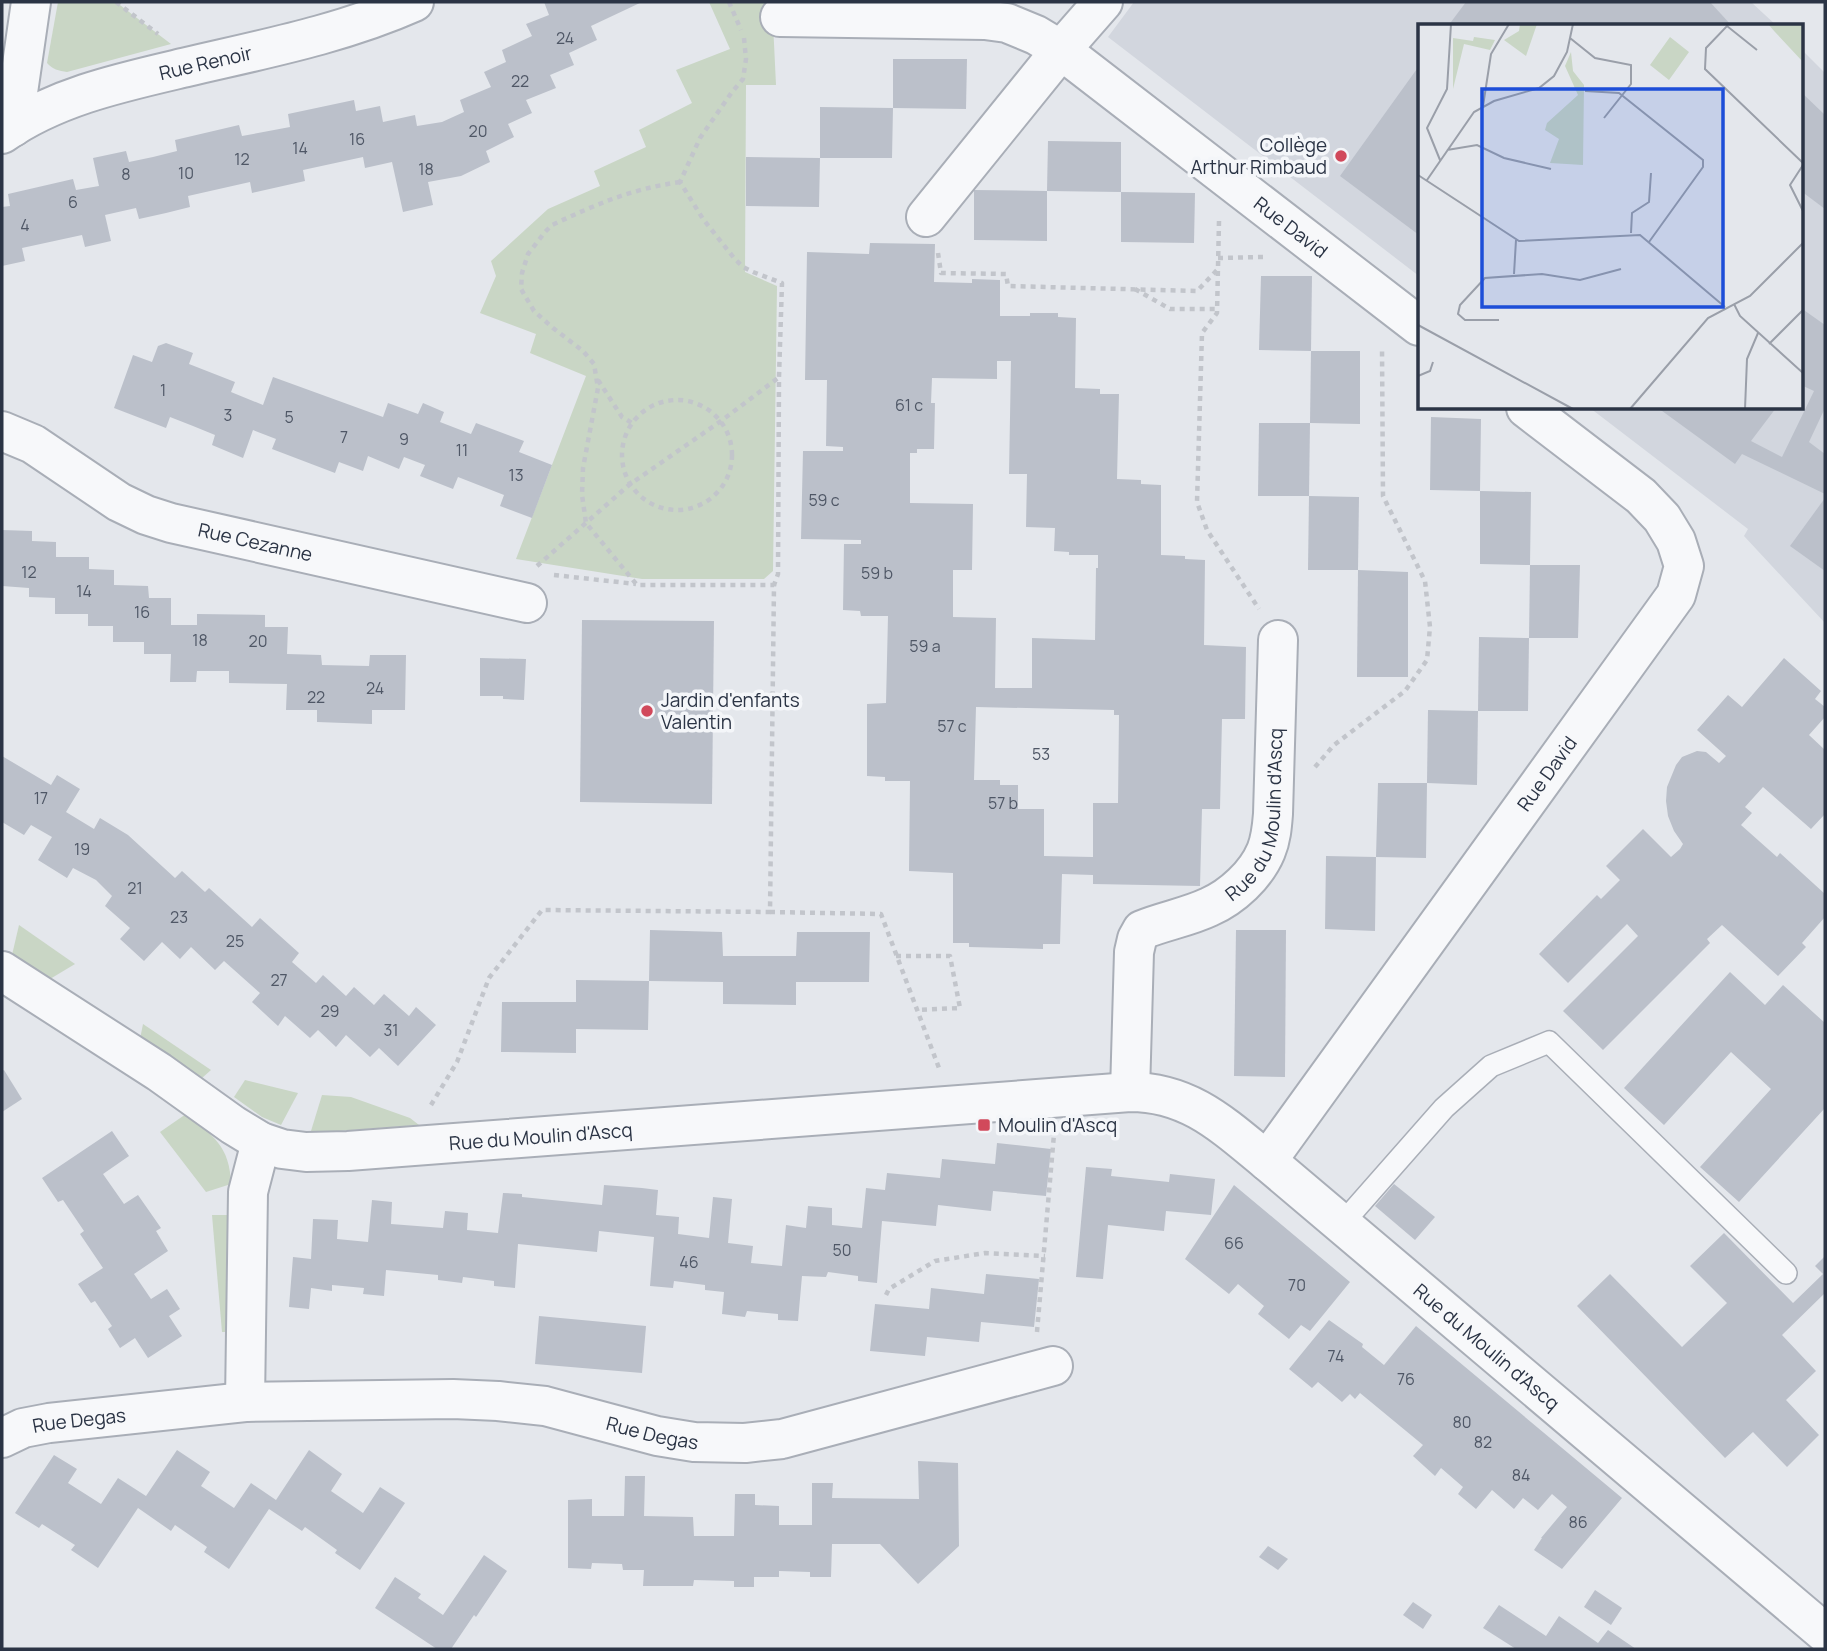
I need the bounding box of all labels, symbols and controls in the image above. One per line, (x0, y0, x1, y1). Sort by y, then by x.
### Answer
inset map (1418, 24, 1802, 410)
house number: 24 (556, 27, 574, 49)
street label: Rue Renoir (156, 39, 255, 86)
house number: 22 (511, 70, 529, 92)
house number: 20 (469, 120, 487, 142)
house number: 16 (349, 128, 365, 150)
place label: Collège Arthur Rimbaud (1190, 132, 1327, 180)
house number: 14 (292, 137, 308, 159)
house number: 12 (234, 148, 250, 170)
marker: Collège Arthur Rimbaud (1333, 148, 1349, 164)
house number: 18 (418, 158, 434, 180)
house number: 10 (178, 162, 194, 184)
house number: 8 (121, 163, 131, 185)
house number: 6 (68, 191, 78, 213)
street label: Rue David (1249, 191, 1333, 264)
house number: 4 (20, 214, 30, 236)
house number: 1 (160, 379, 166, 401)
house number: 61 c (895, 394, 923, 416)
house number: 3 (224, 404, 232, 426)
house number: 5 (284, 406, 294, 428)
house number: 7 (340, 426, 348, 448)
house number: 9 (399, 428, 409, 450)
house number: 11 (456, 439, 468, 461)
house number: 13 (508, 464, 524, 486)
house number: 59 c (808, 489, 840, 511)
street label: Rue Cezanne (196, 516, 315, 567)
house number: 12 (21, 561, 37, 583)
house number: 59 b (861, 562, 893, 584)
house number: 14 (76, 580, 92, 602)
house number: 16 (134, 601, 150, 623)
house number: 18 (192, 629, 208, 651)
house number: 20 (249, 630, 267, 652)
house number: 59 a (909, 635, 941, 657)
house number: 24 (366, 677, 384, 699)
house number: 22 (307, 686, 325, 708)
place label: Jardin d'enfants Valentin (661, 687, 800, 735)
marker: Jardin d'enfants Valentin (639, 703, 655, 719)
house number: 57 c (937, 715, 967, 737)
street label: Rue du Moulin d'Ascq (1220, 728, 1288, 907)
street label: Rue David (1511, 731, 1583, 816)
house number: 53 (1032, 743, 1050, 765)
house number: 17 (34, 787, 48, 809)
house number: 57 b (988, 792, 1018, 814)
house number: 19 (74, 838, 90, 860)
house number: 21 (127, 877, 143, 899)
house number: 23 (170, 906, 188, 928)
house number: 25 (226, 930, 244, 952)
house number: 27 (270, 969, 288, 991)
house number: 29 (320, 1000, 340, 1022)
house number: 31 (383, 1019, 399, 1041)
place label: Moulin d'Ascq (998, 1112, 1117, 1138)
street label: Rue du Moulin d'Ascq (448, 1117, 633, 1156)
marker: Moulin d'Ascq (976, 1117, 992, 1133)
house number: 66 (1224, 1232, 1244, 1254)
house number: 50 (833, 1239, 852, 1261)
house number: 46 (679, 1251, 699, 1273)
house number: 70 (1288, 1274, 1306, 1296)
street label: Rue du Moulin d'Ascq (1408, 1278, 1565, 1416)
house number: 74 (1328, 1345, 1344, 1367)
house number: 76 (1397, 1368, 1415, 1390)
street label: Rue Degas (30, 1402, 127, 1439)
street label: Rue Degas (603, 1410, 700, 1456)
house number: 80 (1452, 1411, 1472, 1433)
house number: 82 (1474, 1431, 1492, 1453)
house number: 84 (1512, 1464, 1530, 1486)
house number: 86 (1568, 1511, 1588, 1533)

